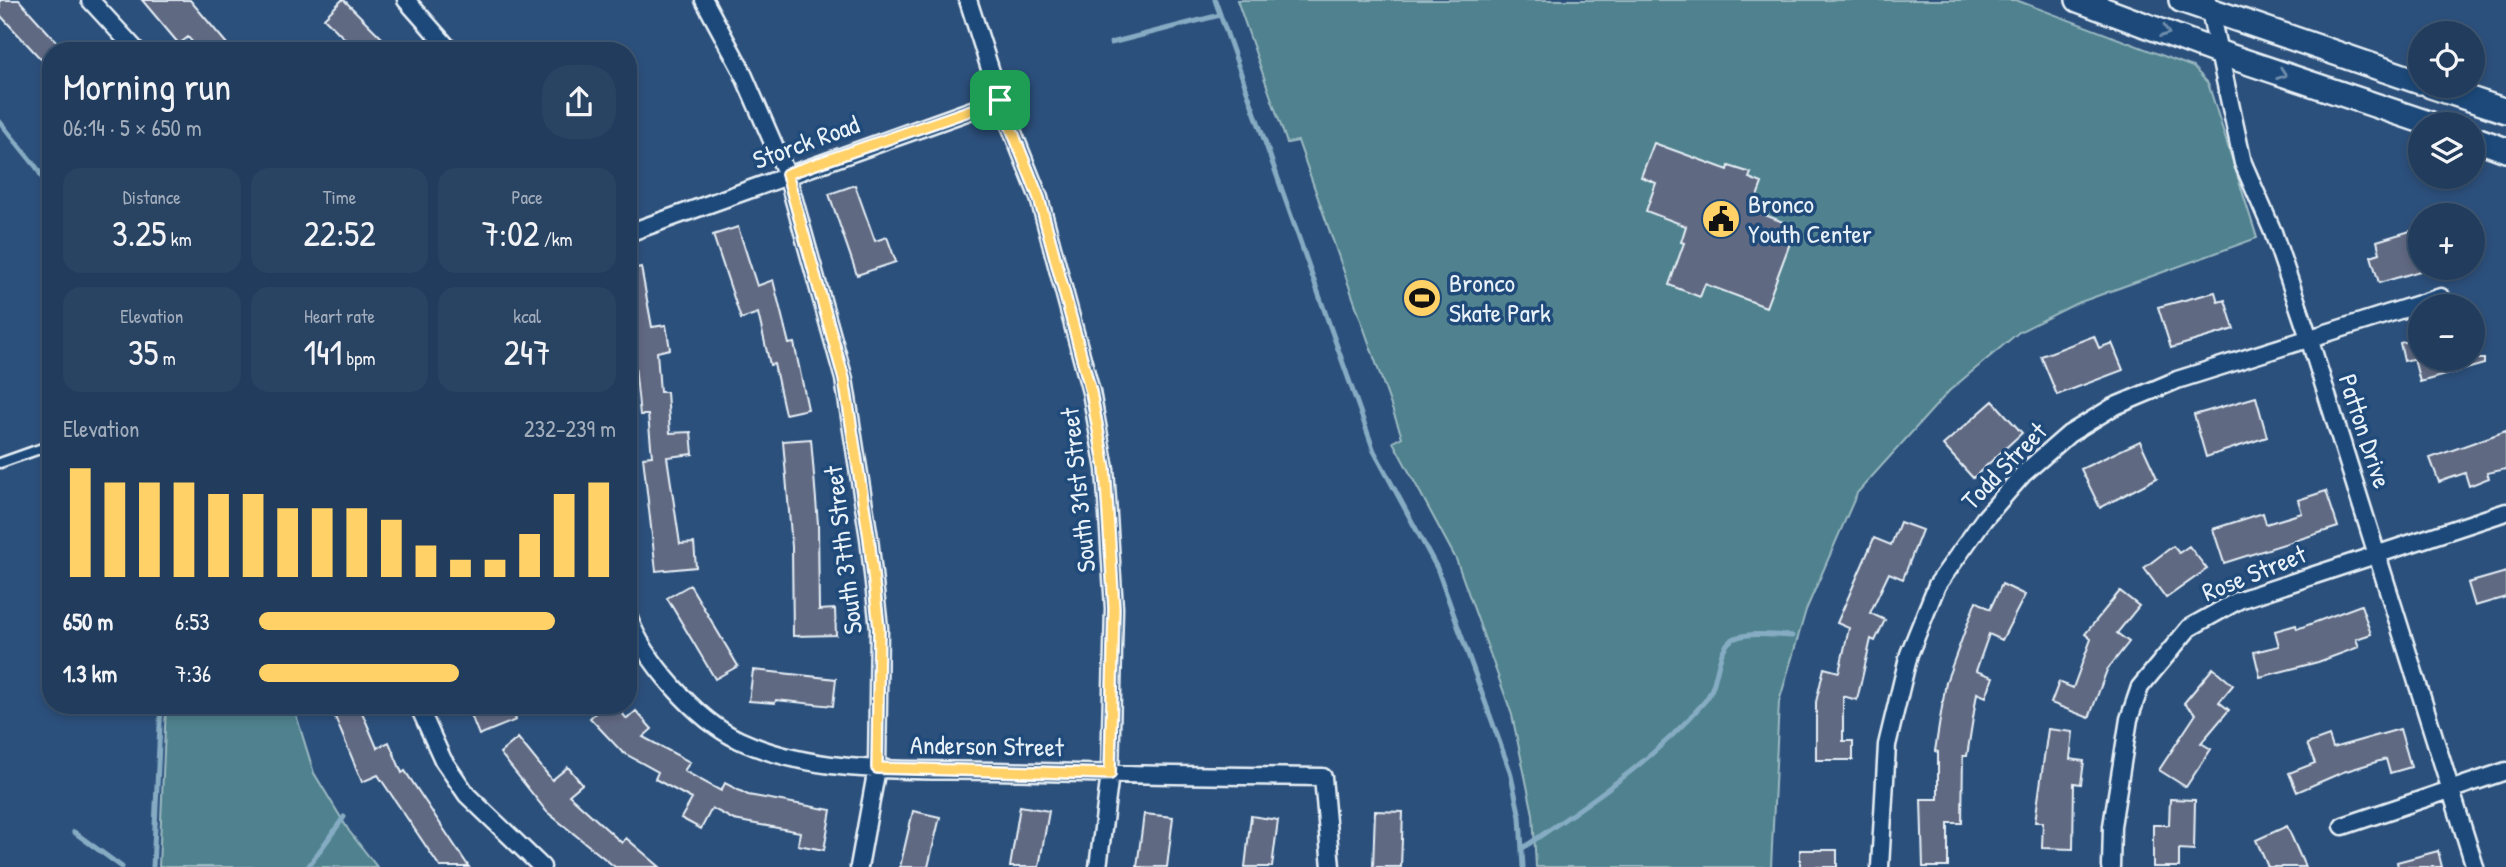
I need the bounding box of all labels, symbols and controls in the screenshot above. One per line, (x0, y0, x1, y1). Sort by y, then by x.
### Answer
map controls (2408, 21, 2485, 371)
button: locate (2408, 21, 2485, 98)
one-way arrow (2158, 24, 2170, 38)
text: Morning run (63, 60, 231, 112)
button: share (542, 65, 616, 139)
one-way arrow (2275, 66, 2287, 80)
pin (970, 70, 1030, 130)
icon: arrive (981, 81, 1019, 119)
street label: Storck Road (748, 106, 864, 177)
text: 06:14 · 5 × 650 m (63, 112, 202, 143)
button: layers (2408, 112, 2485, 189)
text: Distance (123, 184, 181, 210)
text: Time (323, 184, 356, 210)
text: Pace (511, 184, 543, 210)
place label: Bronco Youth Center (1748, 186, 1872, 251)
public building icon: Bronco Youth Center (1700, 198, 1742, 240)
button: + (2408, 203, 2485, 280)
text: 3.25 (112, 210, 166, 257)
text: 22:52 (303, 210, 376, 257)
text: 7:02 (482, 210, 539, 257)
text: km (166, 226, 192, 252)
text: /km (539, 226, 573, 252)
place label: Bronco Skate Park (1449, 265, 1551, 330)
sports icon: Bronco Skate Park (1401, 277, 1443, 319)
button: − (2408, 294, 2485, 371)
text: Elevation (120, 303, 183, 329)
text: Heart rate (304, 303, 375, 329)
text: kcal (513, 303, 541, 329)
text: 35 (128, 329, 158, 376)
text: 141 (304, 329, 342, 376)
text: 247 (504, 329, 551, 376)
text: m (158, 345, 176, 371)
text: bpm (342, 345, 375, 371)
street label: Patton Drive (2331, 369, 2400, 492)
street label: South 31st Street (1051, 405, 1104, 574)
text: Elevation (63, 413, 139, 444)
text: 232–239 m (524, 413, 616, 444)
street label: Todd Street (1953, 413, 2055, 517)
street label: South 37th Street (815, 463, 870, 636)
street label: Rose Street (2197, 535, 2312, 609)
text: 650 m (63, 606, 113, 637)
text: 6:53 (175, 606, 210, 637)
text: 1.3 km (63, 658, 117, 689)
text: 7:36 (175, 658, 211, 689)
street label: Anderson Street (910, 727, 1065, 764)

